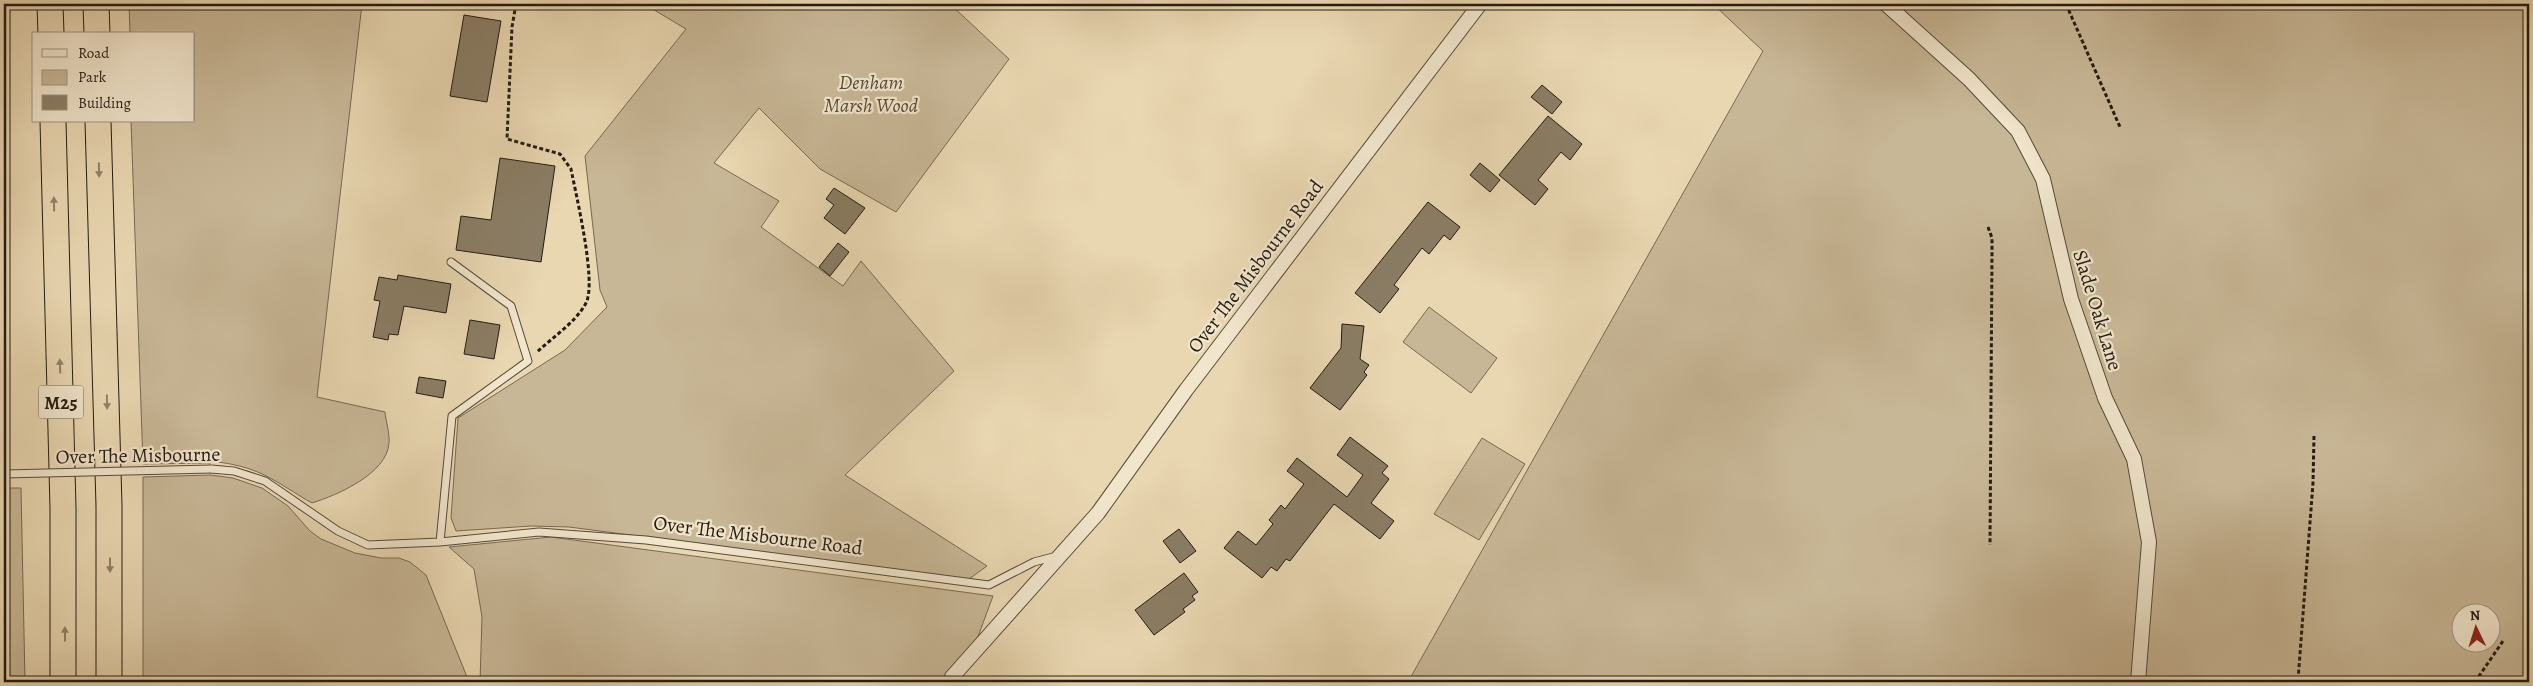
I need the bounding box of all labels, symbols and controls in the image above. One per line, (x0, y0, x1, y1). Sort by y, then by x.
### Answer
legend (32, 32, 195, 122)
text: Road (78, 43, 110, 63)
text: Park (78, 67, 107, 87)
park label: Denham Marsh Wood (824, 69, 919, 119)
text: Building (78, 93, 131, 113)
one-way arrow (96, 162, 104, 178)
street label: Over The Misbourne Road (1181, 174, 1330, 358)
one-way arrow (50, 195, 58, 211)
street label: Slade Oak Lane (2066, 247, 2129, 374)
one-way arrow (56, 358, 64, 374)
road number: M25 (38, 386, 84, 418)
one-way arrow (103, 395, 111, 411)
street label: Over The Misbourne (55, 441, 221, 470)
street label: Over The Misbourne Road (652, 509, 864, 562)
one-way arrow (106, 557, 114, 573)
north arrow (2450, 604, 2500, 654)
text: N (2469, 606, 2481, 625)
one-way arrow (60, 625, 68, 641)

